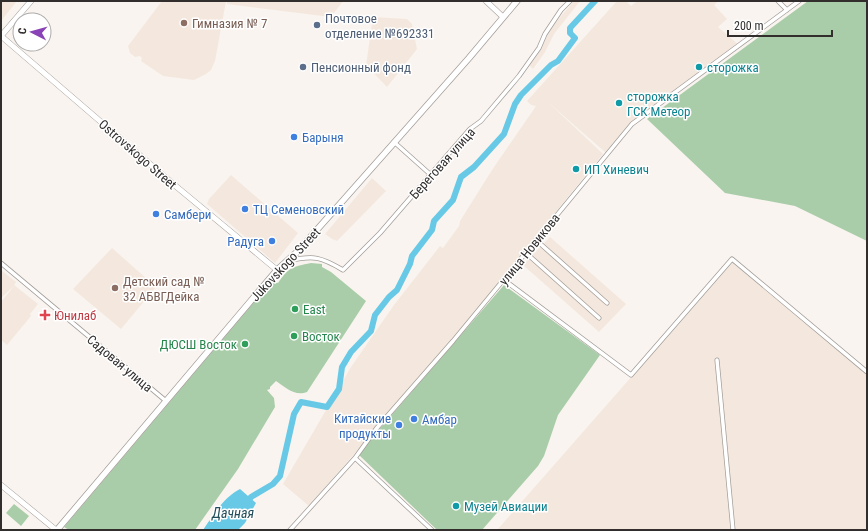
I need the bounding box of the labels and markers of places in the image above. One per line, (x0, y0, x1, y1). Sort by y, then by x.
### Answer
place label: Почтовое отделение №692331 (325, 11, 435, 41)
place label: Гимназия № 7 (192, 16, 268, 31)
marker: Гимназия № 7 (179, 18, 189, 28)
marker: Почтовое отделение №692331 (312, 20, 322, 30)
place label: Пенсионный фонд (311, 60, 411, 75)
place label: сторожка (707, 60, 759, 75)
marker: Пенсионный фонд (298, 62, 308, 72)
marker: сторожка (694, 62, 704, 72)
place label: сторожка ГСК Метеор (627, 89, 690, 119)
marker: сторожка ГСК Метеор (614, 98, 624, 108)
place label: Барыня (302, 130, 344, 145)
marker: Барыня (289, 132, 299, 142)
place label: ИП Хиневич (584, 162, 649, 177)
marker: ИП Хиневич (571, 164, 581, 174)
place label: ТЦ Семеновский (253, 202, 344, 217)
marker: ТЦ Семеновский (240, 204, 250, 214)
place label: Самбери (164, 207, 211, 222)
marker: Самбери (151, 209, 161, 219)
place label: Радуга (227, 234, 264, 249)
marker: Радуга (267, 236, 277, 246)
place label: Детский сад № 32 АБВГДейка (123, 274, 205, 304)
marker: Детский сад № 32 АБВГДейка (110, 283, 120, 293)
place label: East (303, 302, 326, 317)
marker: East (290, 304, 300, 314)
place label: Юнилаб (54, 308, 96, 323)
marker: Юнилаб (39, 309, 51, 321)
place label: Восток (302, 329, 340, 344)
marker: Восток (289, 331, 299, 341)
place label: ДЮСШ Восток (160, 337, 238, 352)
marker: ДЮСШ Восток (240, 339, 250, 349)
place label: Китайские продукты (334, 411, 391, 441)
place label: Амбар (422, 412, 457, 427)
marker: Амбар (409, 414, 419, 424)
marker: Китайские продукты (394, 420, 404, 430)
place label: Музей Авиации (464, 499, 548, 514)
marker: Музей Авиации (451, 501, 461, 511)

